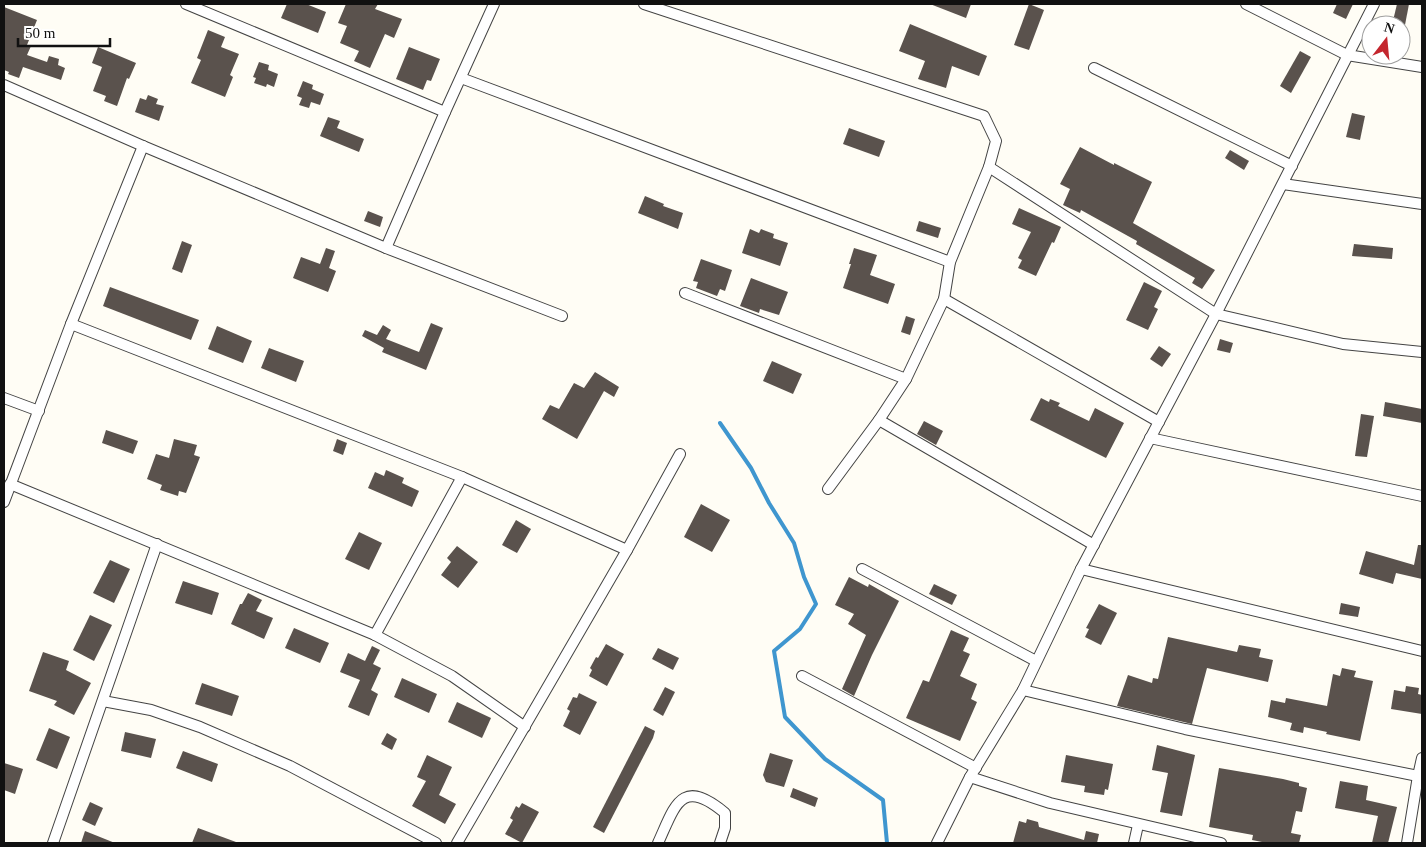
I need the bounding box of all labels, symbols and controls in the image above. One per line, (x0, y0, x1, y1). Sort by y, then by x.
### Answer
scale bar (18, 15, 110, 47)
north arrow (1361, 15, 1411, 65)
text: N (1383, 19, 1396, 37)
text: 50 m (25, 25, 56, 41)

